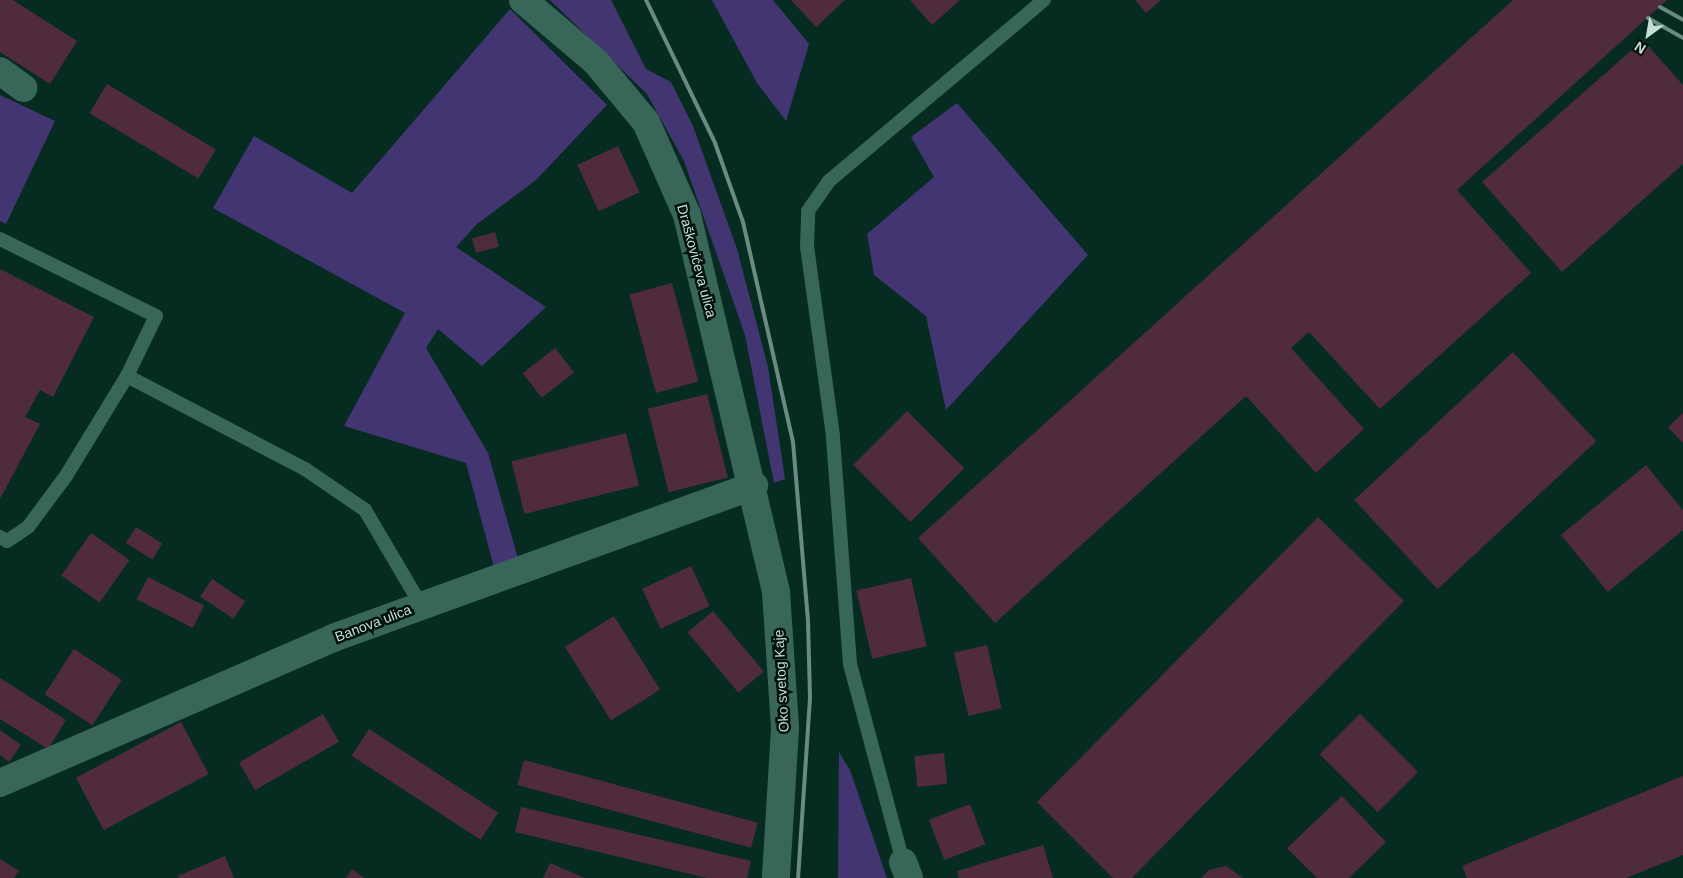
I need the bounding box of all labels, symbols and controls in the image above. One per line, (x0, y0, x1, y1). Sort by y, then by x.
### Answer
north arrow (1623, 10, 1673, 60)
text: N (1632, 38, 1649, 57)
street label: Draškovićeva ulica (674, 202, 720, 320)
street label: Banova ulica (333, 601, 413, 645)
street label: Oko svetog Kaje (770, 629, 792, 733)

